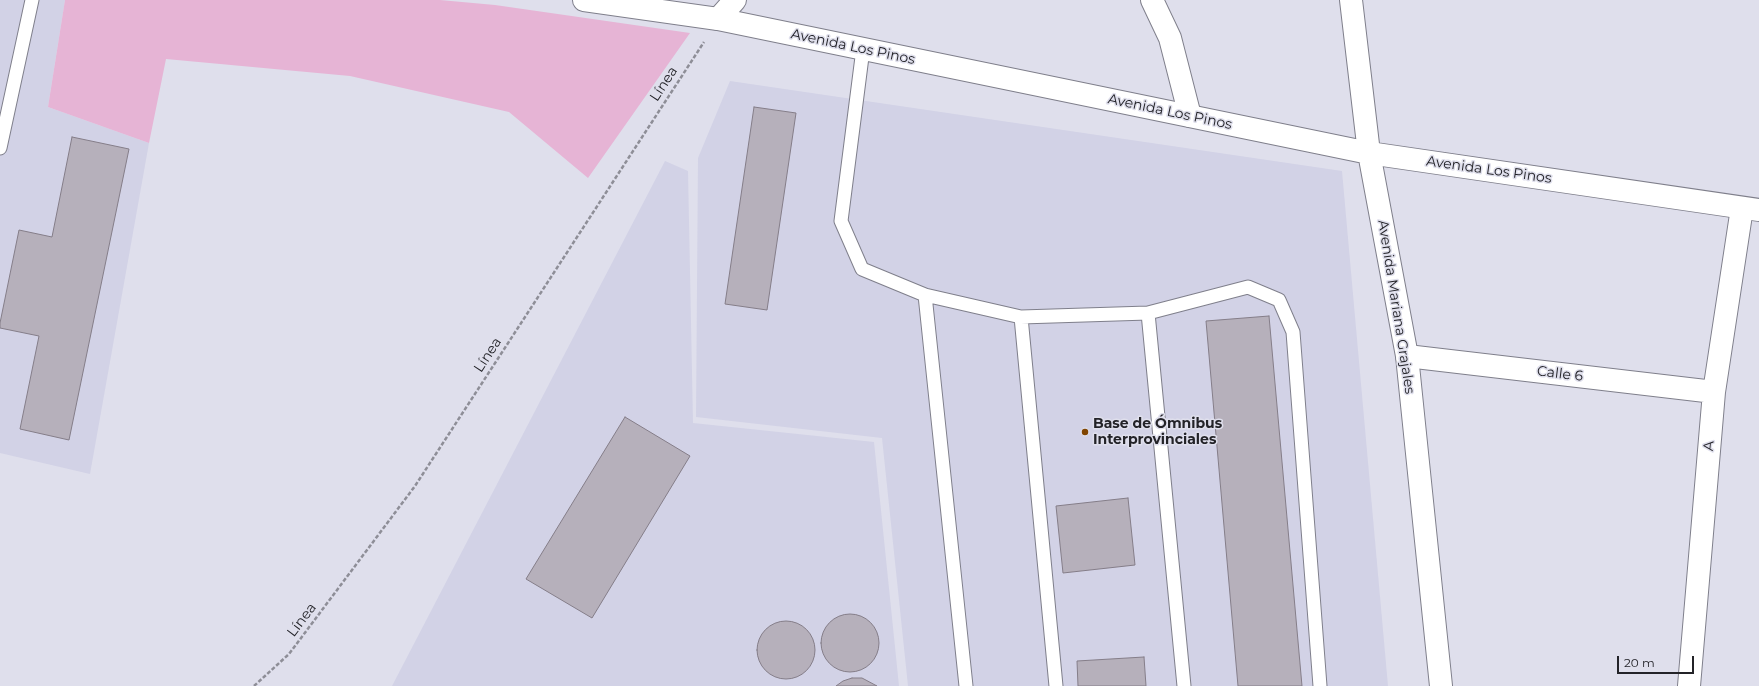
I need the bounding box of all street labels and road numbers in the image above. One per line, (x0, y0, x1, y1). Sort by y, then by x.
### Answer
street label: Avenida Los Pinos (789, 26, 917, 68)
street label: Línea (647, 63, 681, 105)
street label: Avenida Los Pinos (1106, 91, 1234, 133)
street label: Avenida Los Pinos (1425, 153, 1553, 187)
street label: Avenida Mariana Grajales (1374, 219, 1418, 395)
street label: Línea (471, 334, 505, 376)
street label: Calle 6 (1536, 363, 1584, 385)
street label: A (1700, 440, 1718, 452)
street label: Línea (284, 600, 320, 640)

